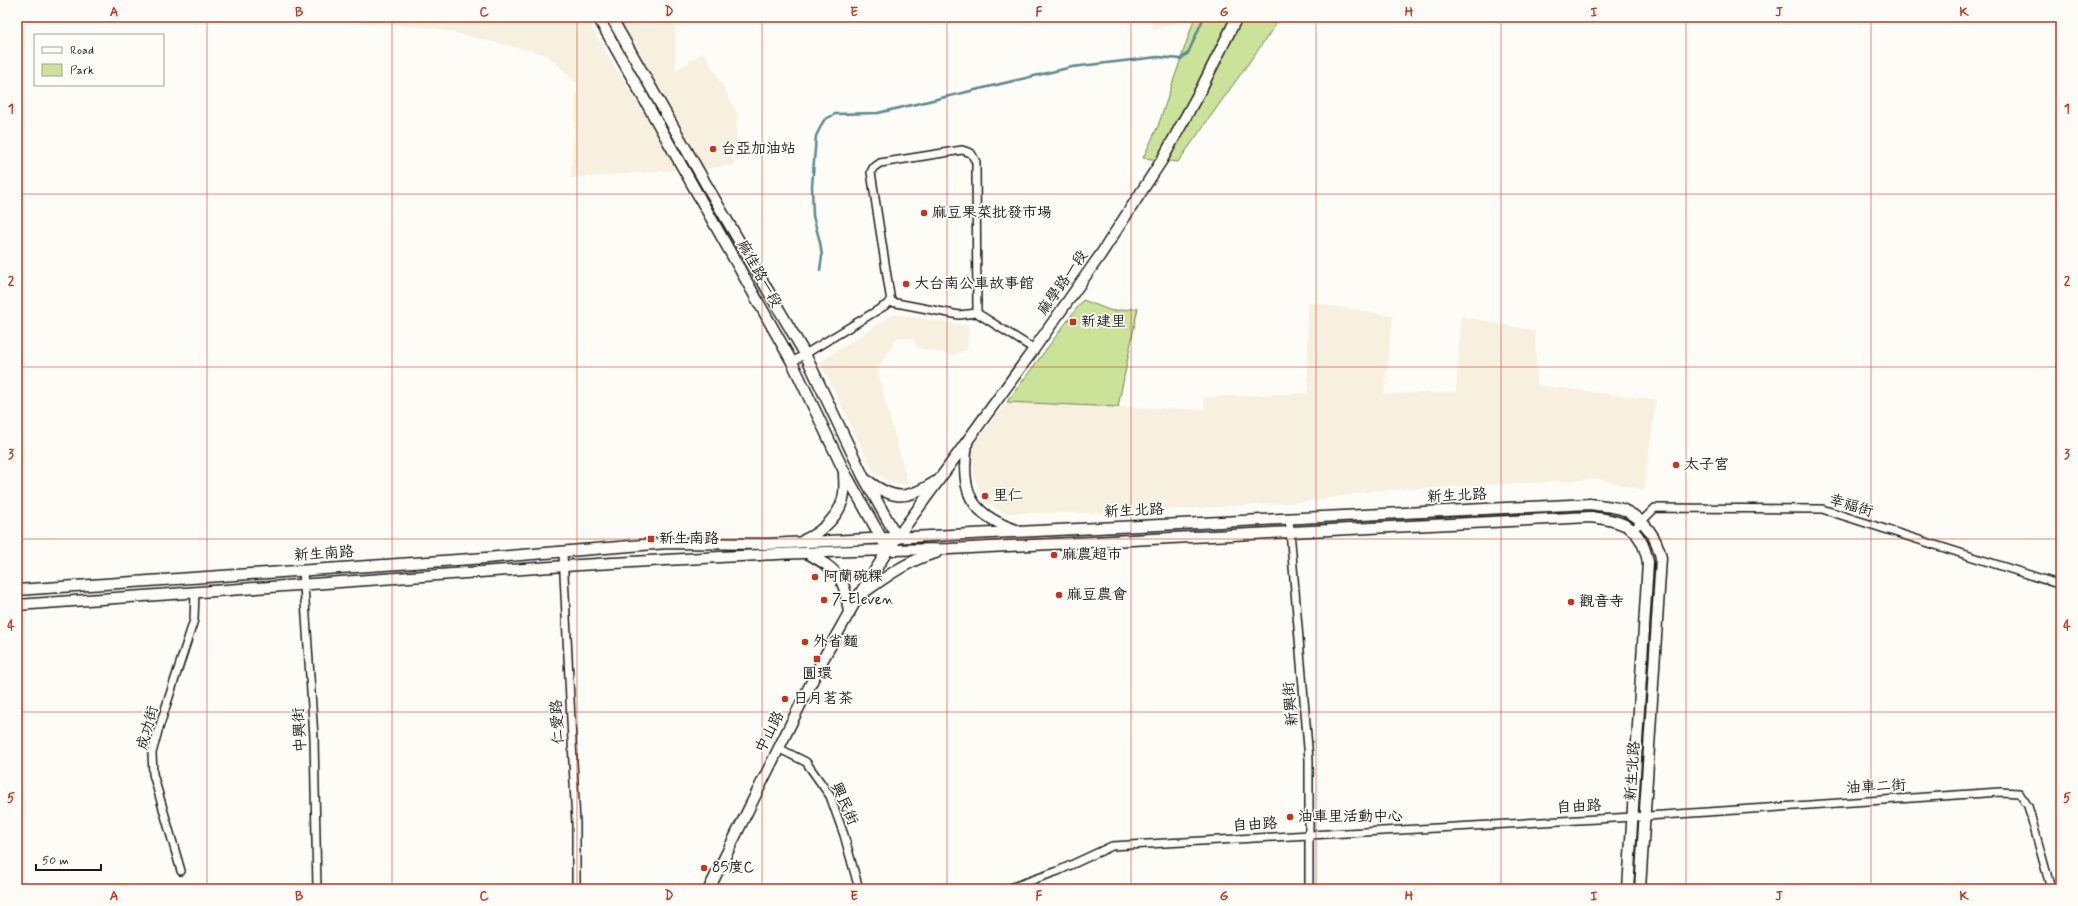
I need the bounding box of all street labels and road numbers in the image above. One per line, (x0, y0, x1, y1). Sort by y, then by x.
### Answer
street label: 麻佳路一段 (732, 236, 786, 312)
street label: 麻學路一段 (1033, 247, 1093, 319)
street label: 新生北路 (1427, 484, 1487, 508)
street label: 幸福街 (1827, 490, 1875, 522)
street label: 新生北路 (1104, 499, 1164, 523)
street label: 新生南路 (293, 542, 355, 566)
street label: 新興街 (1279, 681, 1303, 727)
street label: 仁愛路 (547, 699, 569, 745)
street label: 成功街 (133, 704, 163, 752)
street label: 中興街 (289, 707, 311, 753)
street label: 中山路 (751, 707, 789, 757)
street label: 新生北路 (1621, 740, 1645, 802)
street label: 油車二街 (1846, 775, 1906, 799)
street label: 興民街 (826, 779, 862, 829)
street label: 自由路 (1556, 796, 1602, 818)
street label: 自由路 (1232, 813, 1278, 837)

